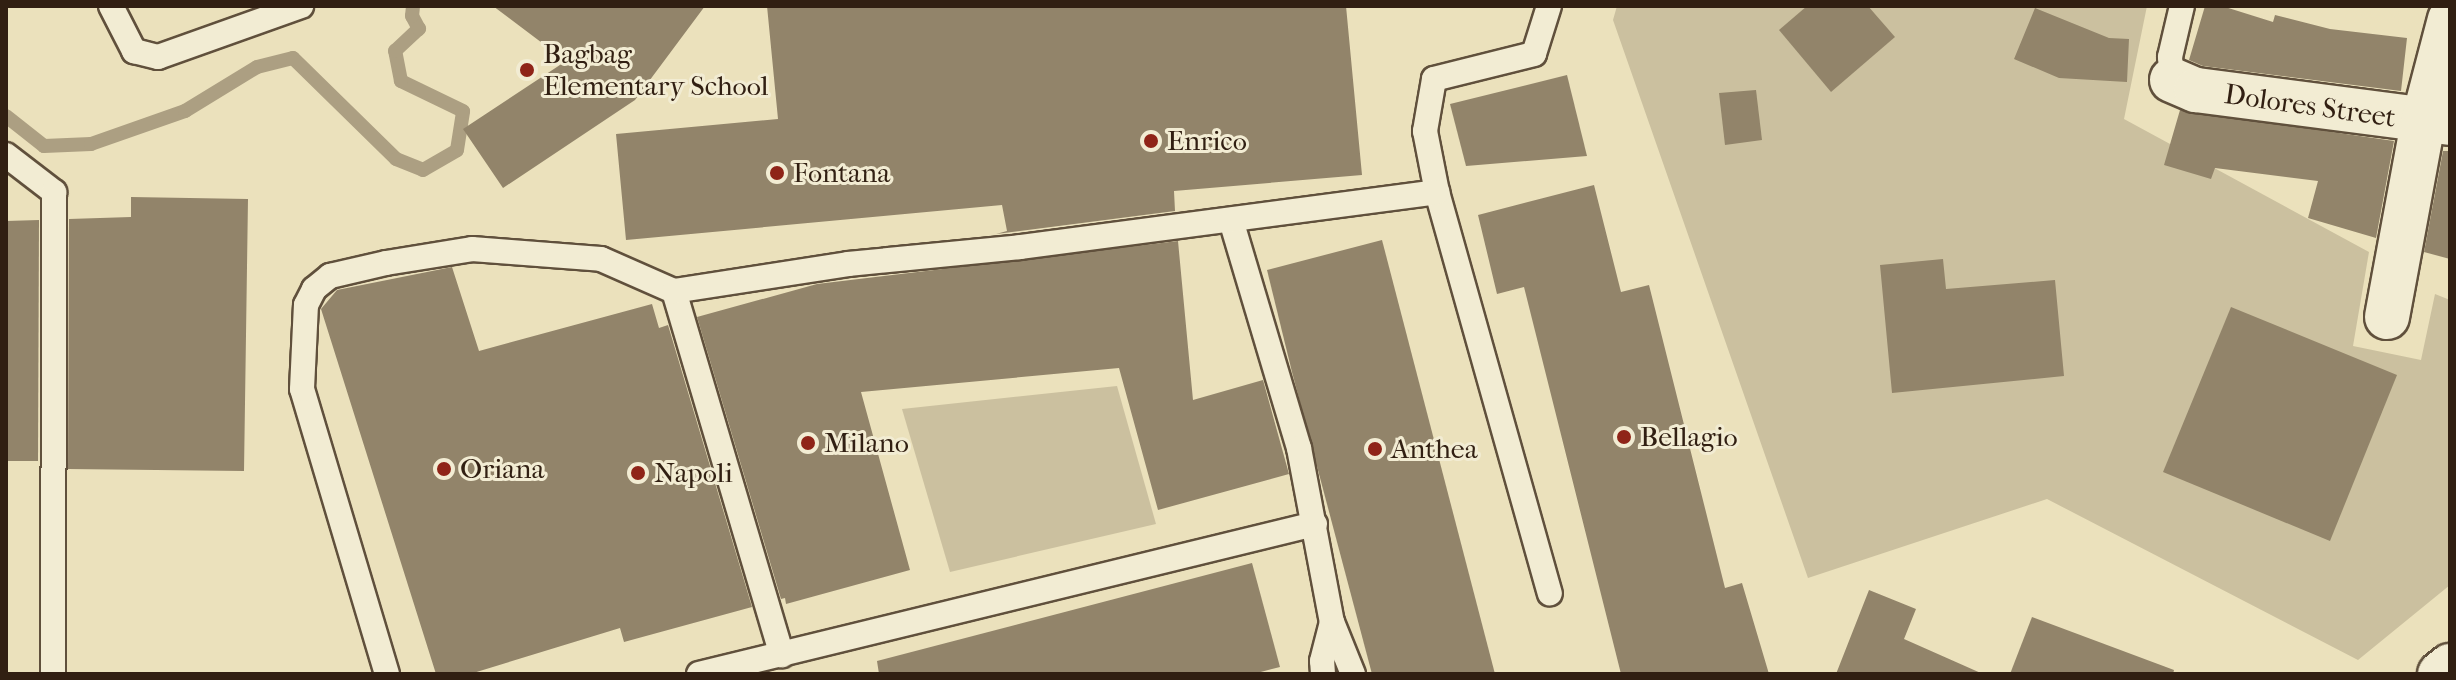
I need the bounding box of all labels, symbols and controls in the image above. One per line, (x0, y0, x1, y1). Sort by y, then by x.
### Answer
place label: Bagbag Elementary School (543, 37, 769, 103)
marker: Bagbag Elementary School (518, 61, 536, 79)
street label: Dolores Street (2222, 77, 2398, 135)
place label: Enrico (1167, 124, 1247, 158)
marker: Enrico (1142, 132, 1160, 150)
place label: Fontana (793, 156, 890, 190)
marker: Fontana (768, 164, 786, 182)
place label: Bellagio (1640, 420, 1738, 454)
place label: Milano (824, 426, 909, 460)
marker: Bellagio (1615, 428, 1633, 446)
place label: Anthea (1391, 432, 1478, 466)
marker: Milano (799, 434, 817, 452)
marker: Anthea (1366, 440, 1384, 458)
place label: Oriana (460, 452, 545, 486)
place label: Napoli (654, 456, 733, 490)
marker: Oriana (435, 460, 453, 478)
marker: Napoli (629, 464, 647, 482)

